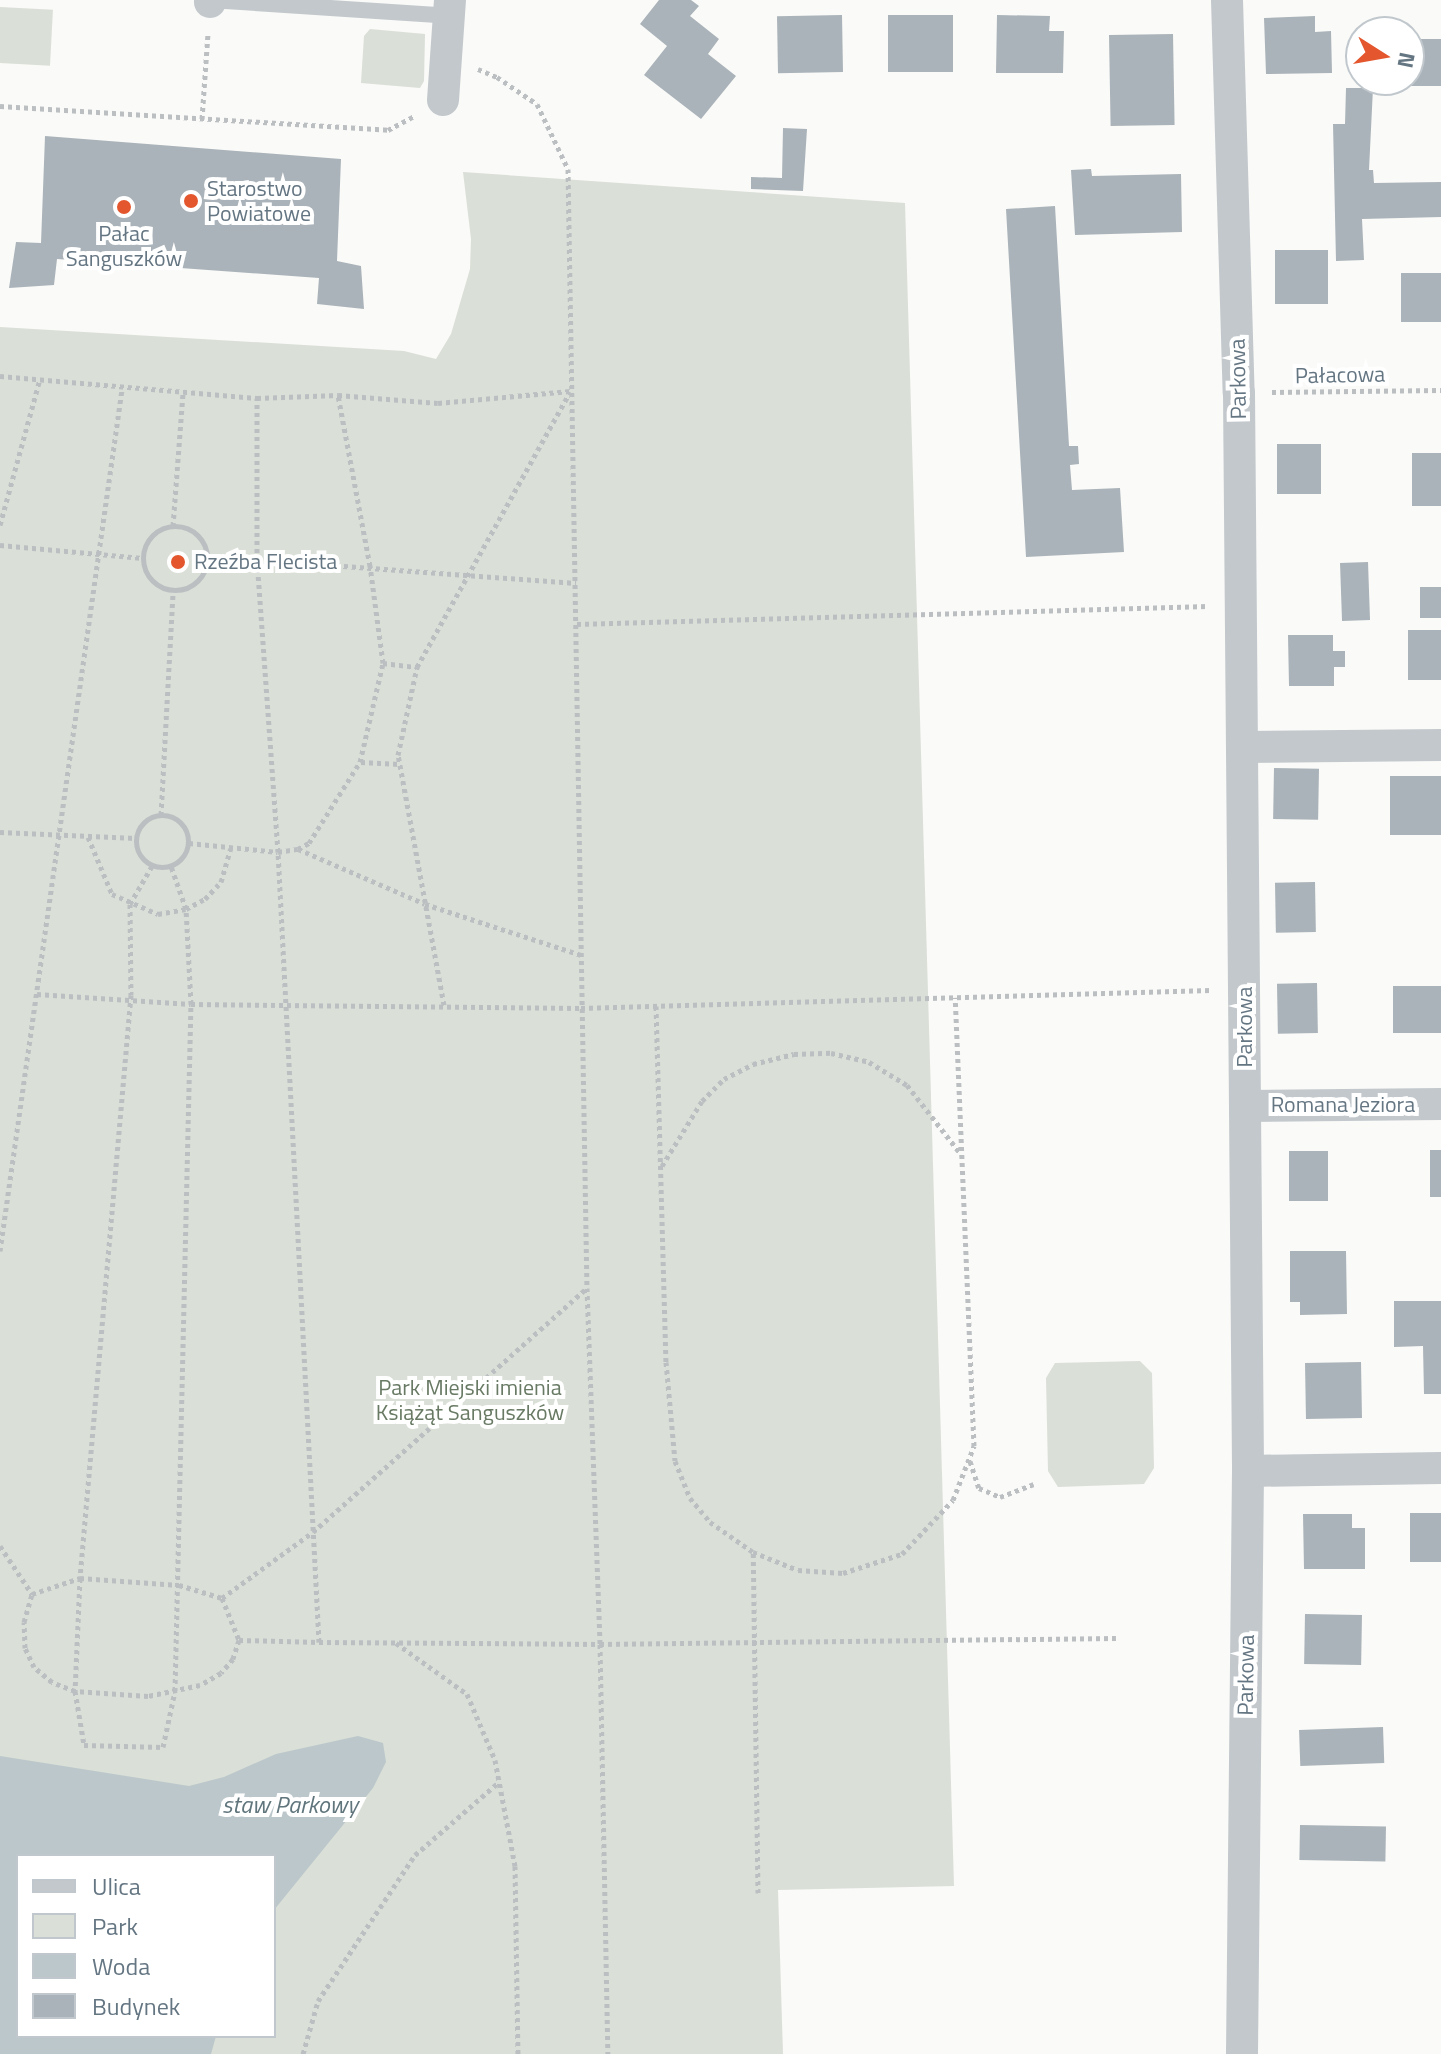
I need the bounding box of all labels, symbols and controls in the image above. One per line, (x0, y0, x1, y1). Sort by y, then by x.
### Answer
north arrow (1345, 16, 1425, 96)
text: N (1388, 49, 1425, 71)
place label: Starostwo Powiatowe (207, 175, 311, 226)
marker: Starostwo Powiatowe (182, 192, 200, 210)
marker: Pałac Sanguszków (115, 198, 133, 216)
place label: Pałac Sanguszków (66, 220, 182, 272)
street label: Parkowa (1224, 338, 1252, 420)
street label: Pałacowa (1295, 361, 1385, 389)
place label: Rzeźba Flecista (194, 549, 337, 575)
marker: Rzeźba Flecista (169, 553, 187, 571)
street label: Parkowa (1232, 986, 1258, 1068)
street label: Romana Jeziora (1271, 1092, 1415, 1118)
park label: Park Miejski imienia Książąt Sanguszków (376, 1374, 564, 1426)
street label: Parkowa (1232, 1634, 1260, 1716)
water label: staw Parkowy (222, 1791, 358, 1819)
legend (16, 1854, 276, 2038)
text: Ulica (92, 1868, 141, 1904)
text: Park (92, 1908, 138, 1944)
text: Woda (92, 1948, 150, 1984)
text: Budynek (92, 1988, 180, 2024)

